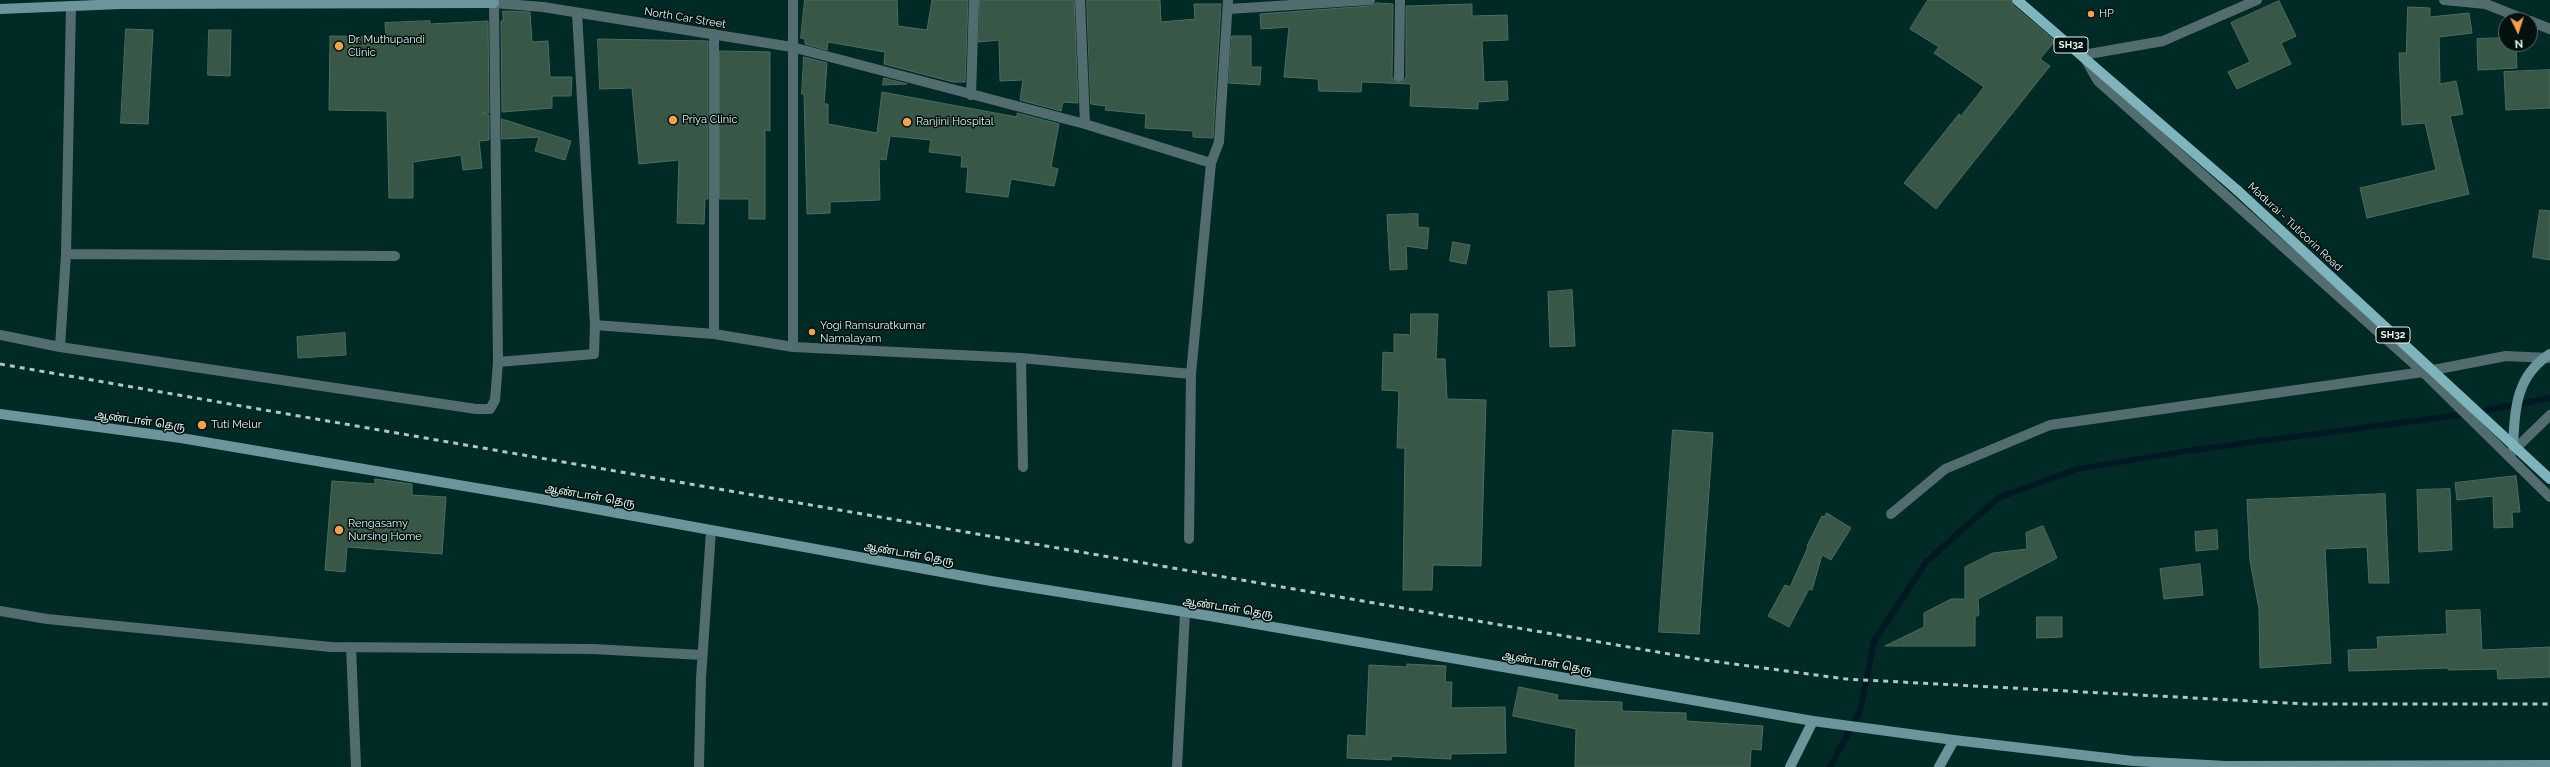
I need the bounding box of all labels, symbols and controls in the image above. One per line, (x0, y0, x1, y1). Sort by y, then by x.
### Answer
street label: North Car Street (643, 5, 727, 31)
place label: HP (2099, 7, 2114, 21)
marker: HP (2086, 9, 2096, 19)
north arrow (2498, 12, 2538, 52)
place label: Dr. Muthupandi Clinic (348, 33, 425, 59)
road number: SH32 (2054, 37, 2088, 53)
text: N (2514, 37, 2523, 50)
marker: Dr. Muthupandi Clinic (333, 40, 345, 52)
place label: Priya Clinic (682, 113, 737, 127)
marker: Priya Clinic (667, 114, 679, 126)
place label: Ranjini Hospital (916, 115, 994, 129)
marker: Ranjini Hospital (901, 116, 913, 128)
street label: Madurai - Tuticorin Road (2245, 180, 2345, 274)
place label: Yogi Ramsuratkumar Namalayam (820, 319, 926, 345)
marker: Yogi Ramsuratkumar Namalayam (807, 327, 817, 337)
road number: SH32 (2376, 327, 2410, 343)
street label: ஆண்டாள் தெரு (94, 408, 186, 434)
place label: Tuti Melur (211, 418, 262, 432)
marker: Tuti Melur (196, 419, 208, 431)
street label: ஆண்டாள் தெரு (544, 482, 636, 510)
place label: Rengasamy Nursing Home (348, 517, 422, 543)
marker: Rengasamy Nursing Home (333, 524, 345, 536)
street label: ஆண்டாள் தெரு (863, 540, 955, 568)
street label: ஆண்டாள் தெரு (1182, 594, 1274, 622)
street label: ஆண்டாள் தெரு (1501, 649, 1593, 677)

